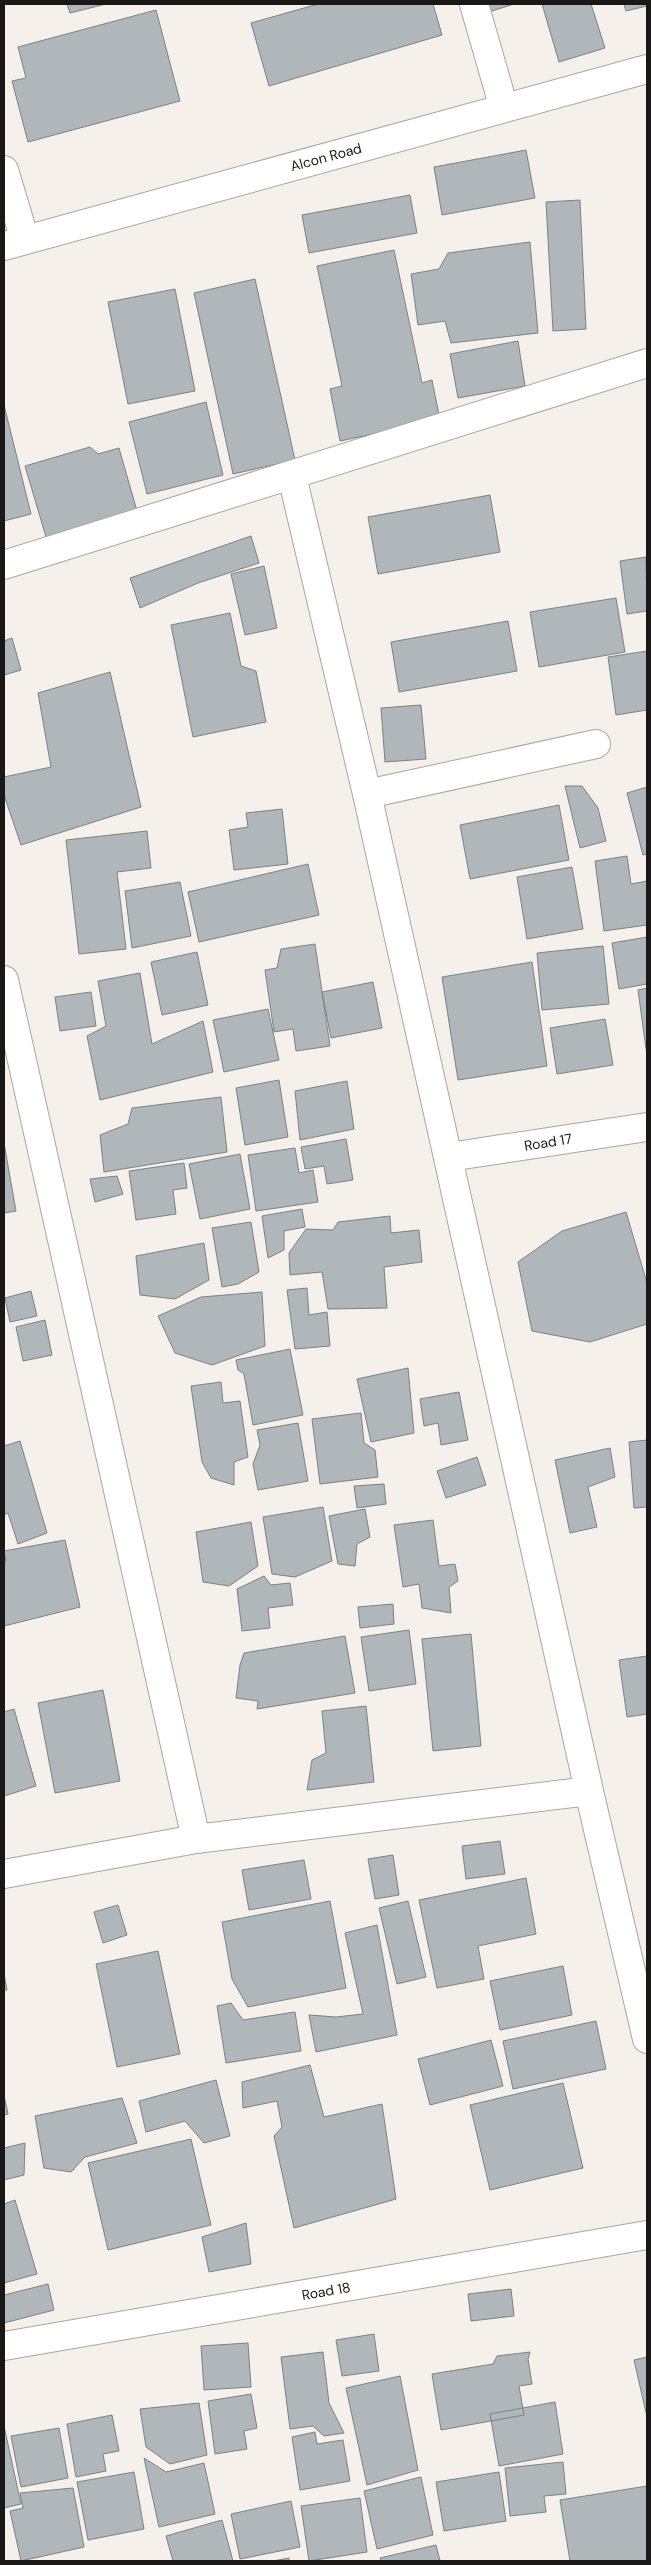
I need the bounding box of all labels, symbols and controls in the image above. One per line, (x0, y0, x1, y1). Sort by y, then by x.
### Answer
street label: Alcon Road (288, 139, 364, 175)
street label: Road 17 (523, 1129, 573, 1155)
street label: Road 18 (300, 2278, 352, 2304)

